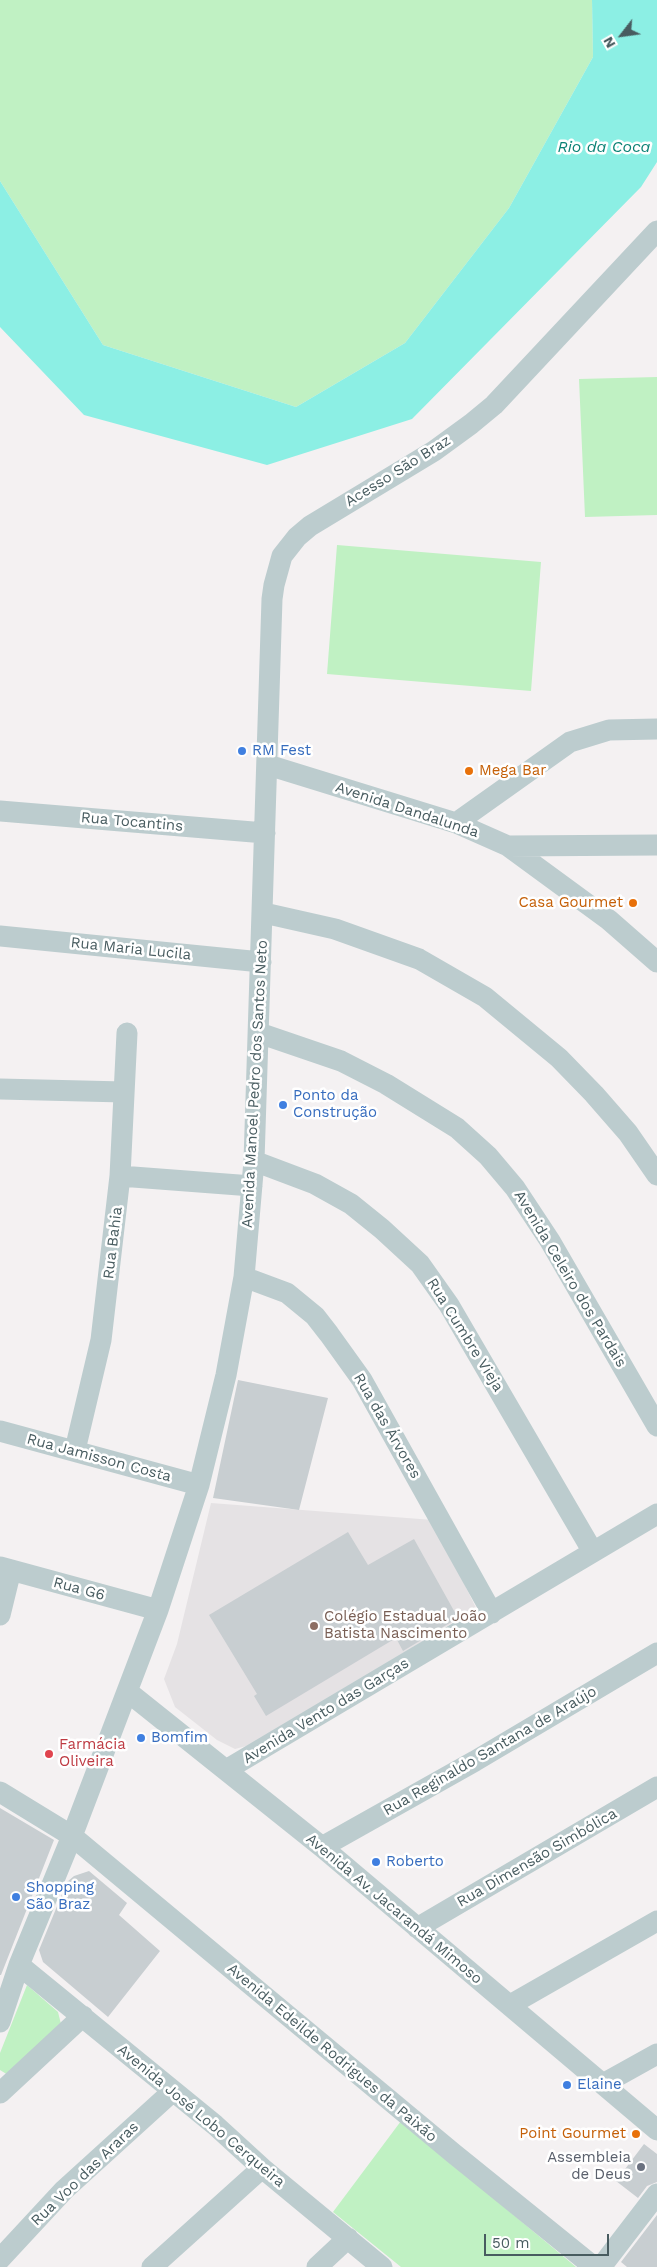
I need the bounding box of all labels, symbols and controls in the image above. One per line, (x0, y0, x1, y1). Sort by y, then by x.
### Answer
north arrow (597, 10, 647, 60)
text: N (599, 34, 619, 51)
water label: Rio da Coca (558, 137, 650, 157)
street label: Acesso São Braz (342, 431, 454, 511)
place label: RM Fest (252, 742, 311, 760)
marker: RM Fest (236, 745, 248, 757)
place label: Mega Bar (479, 762, 546, 780)
marker: Mega Bar (463, 765, 475, 777)
street label: Avenida Dandalunda (333, 778, 481, 842)
street label: Rua Tocantins (80, 809, 184, 835)
place label: Casa Gourmet (518, 894, 623, 912)
marker: Casa Gourmet (627, 897, 639, 909)
street label: Rua Maria Lucila (70, 934, 192, 964)
street label: Avenida Manoel Pedro dos Santos Neto (238, 939, 272, 1229)
place label: Ponto da Construção (293, 1087, 377, 1122)
marker: Ponto da Construção (277, 1099, 289, 1111)
street label: Avenida Celeiro dos Pardais (510, 1187, 630, 1371)
street label: Rua Bahia (100, 1206, 126, 1280)
street label: Rua Cumbre Vieja (423, 1275, 507, 1395)
street label: Rua das Árvores (349, 1370, 425, 1482)
street label: Rua Jamisson Costa (25, 1430, 173, 1486)
street label: Rua G6 (51, 1573, 107, 1605)
place label: Colégio Estadual João Batista Nascimento (324, 1608, 487, 1643)
marker: Colégio Estadual João Batista Nascimento (308, 1620, 320, 1632)
street label: Avenida Vento das Garças (240, 1654, 412, 1768)
street label: Rua Reginaldo Santana de Araújo (380, 1682, 600, 1820)
place label: Bomfim (151, 1729, 208, 1747)
marker: Bomfim (135, 1732, 147, 1744)
place label: Farmácia Oliveira (59, 1736, 126, 1771)
marker: Farmácia Oliveira (43, 1748, 55, 1760)
street label: Rua Dimensão Simbólica (454, 1805, 620, 1911)
street label: Avenida Av. Jacarandá Mimoso (302, 1830, 486, 1988)
place label: Roberto (386, 1853, 444, 1871)
marker: Roberto (370, 1856, 382, 1868)
place label: Shopping São Braz (26, 1879, 94, 1914)
marker: Shopping São Braz (10, 1891, 22, 1903)
street label: Avenida Edeilde Rodrigues da Paixão (223, 1960, 441, 2146)
street label: Avenida José Lobo Cerqueira (114, 2041, 288, 2191)
place label: Elaine (577, 2076, 622, 2094)
marker: Elaine (561, 2079, 573, 2091)
street label: Rua Voo das Araras (28, 2118, 142, 2230)
place label: Point Gourmet (519, 2125, 626, 2143)
marker: Point Gourmet (630, 2128, 642, 2140)
place label: Assembleia de Deus (547, 2149, 631, 2184)
marker: Assembleia de Deus (635, 2161, 647, 2173)
scale bar (487, 2224, 612, 2256)
text: 50 m (492, 2234, 529, 2252)

